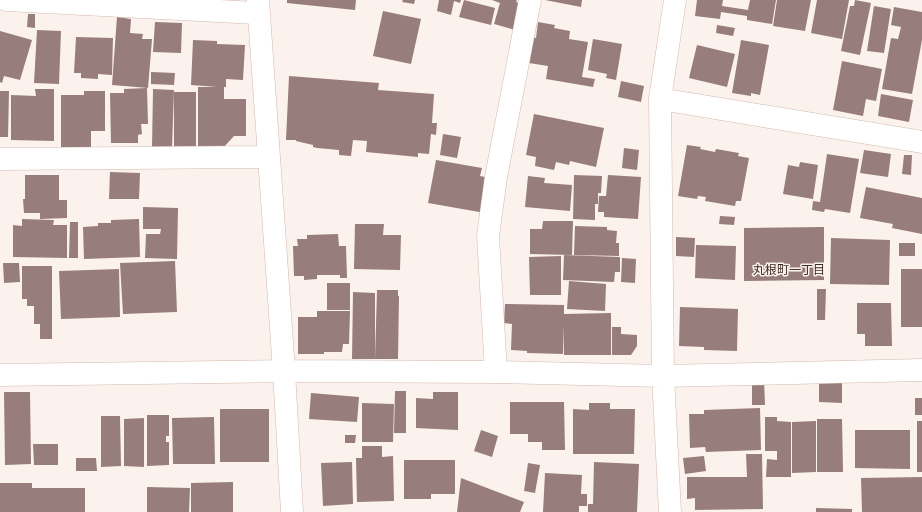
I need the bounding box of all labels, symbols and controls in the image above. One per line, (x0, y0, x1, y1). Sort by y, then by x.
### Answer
district label: 丸根町一丁目 (753, 263, 825, 277)

